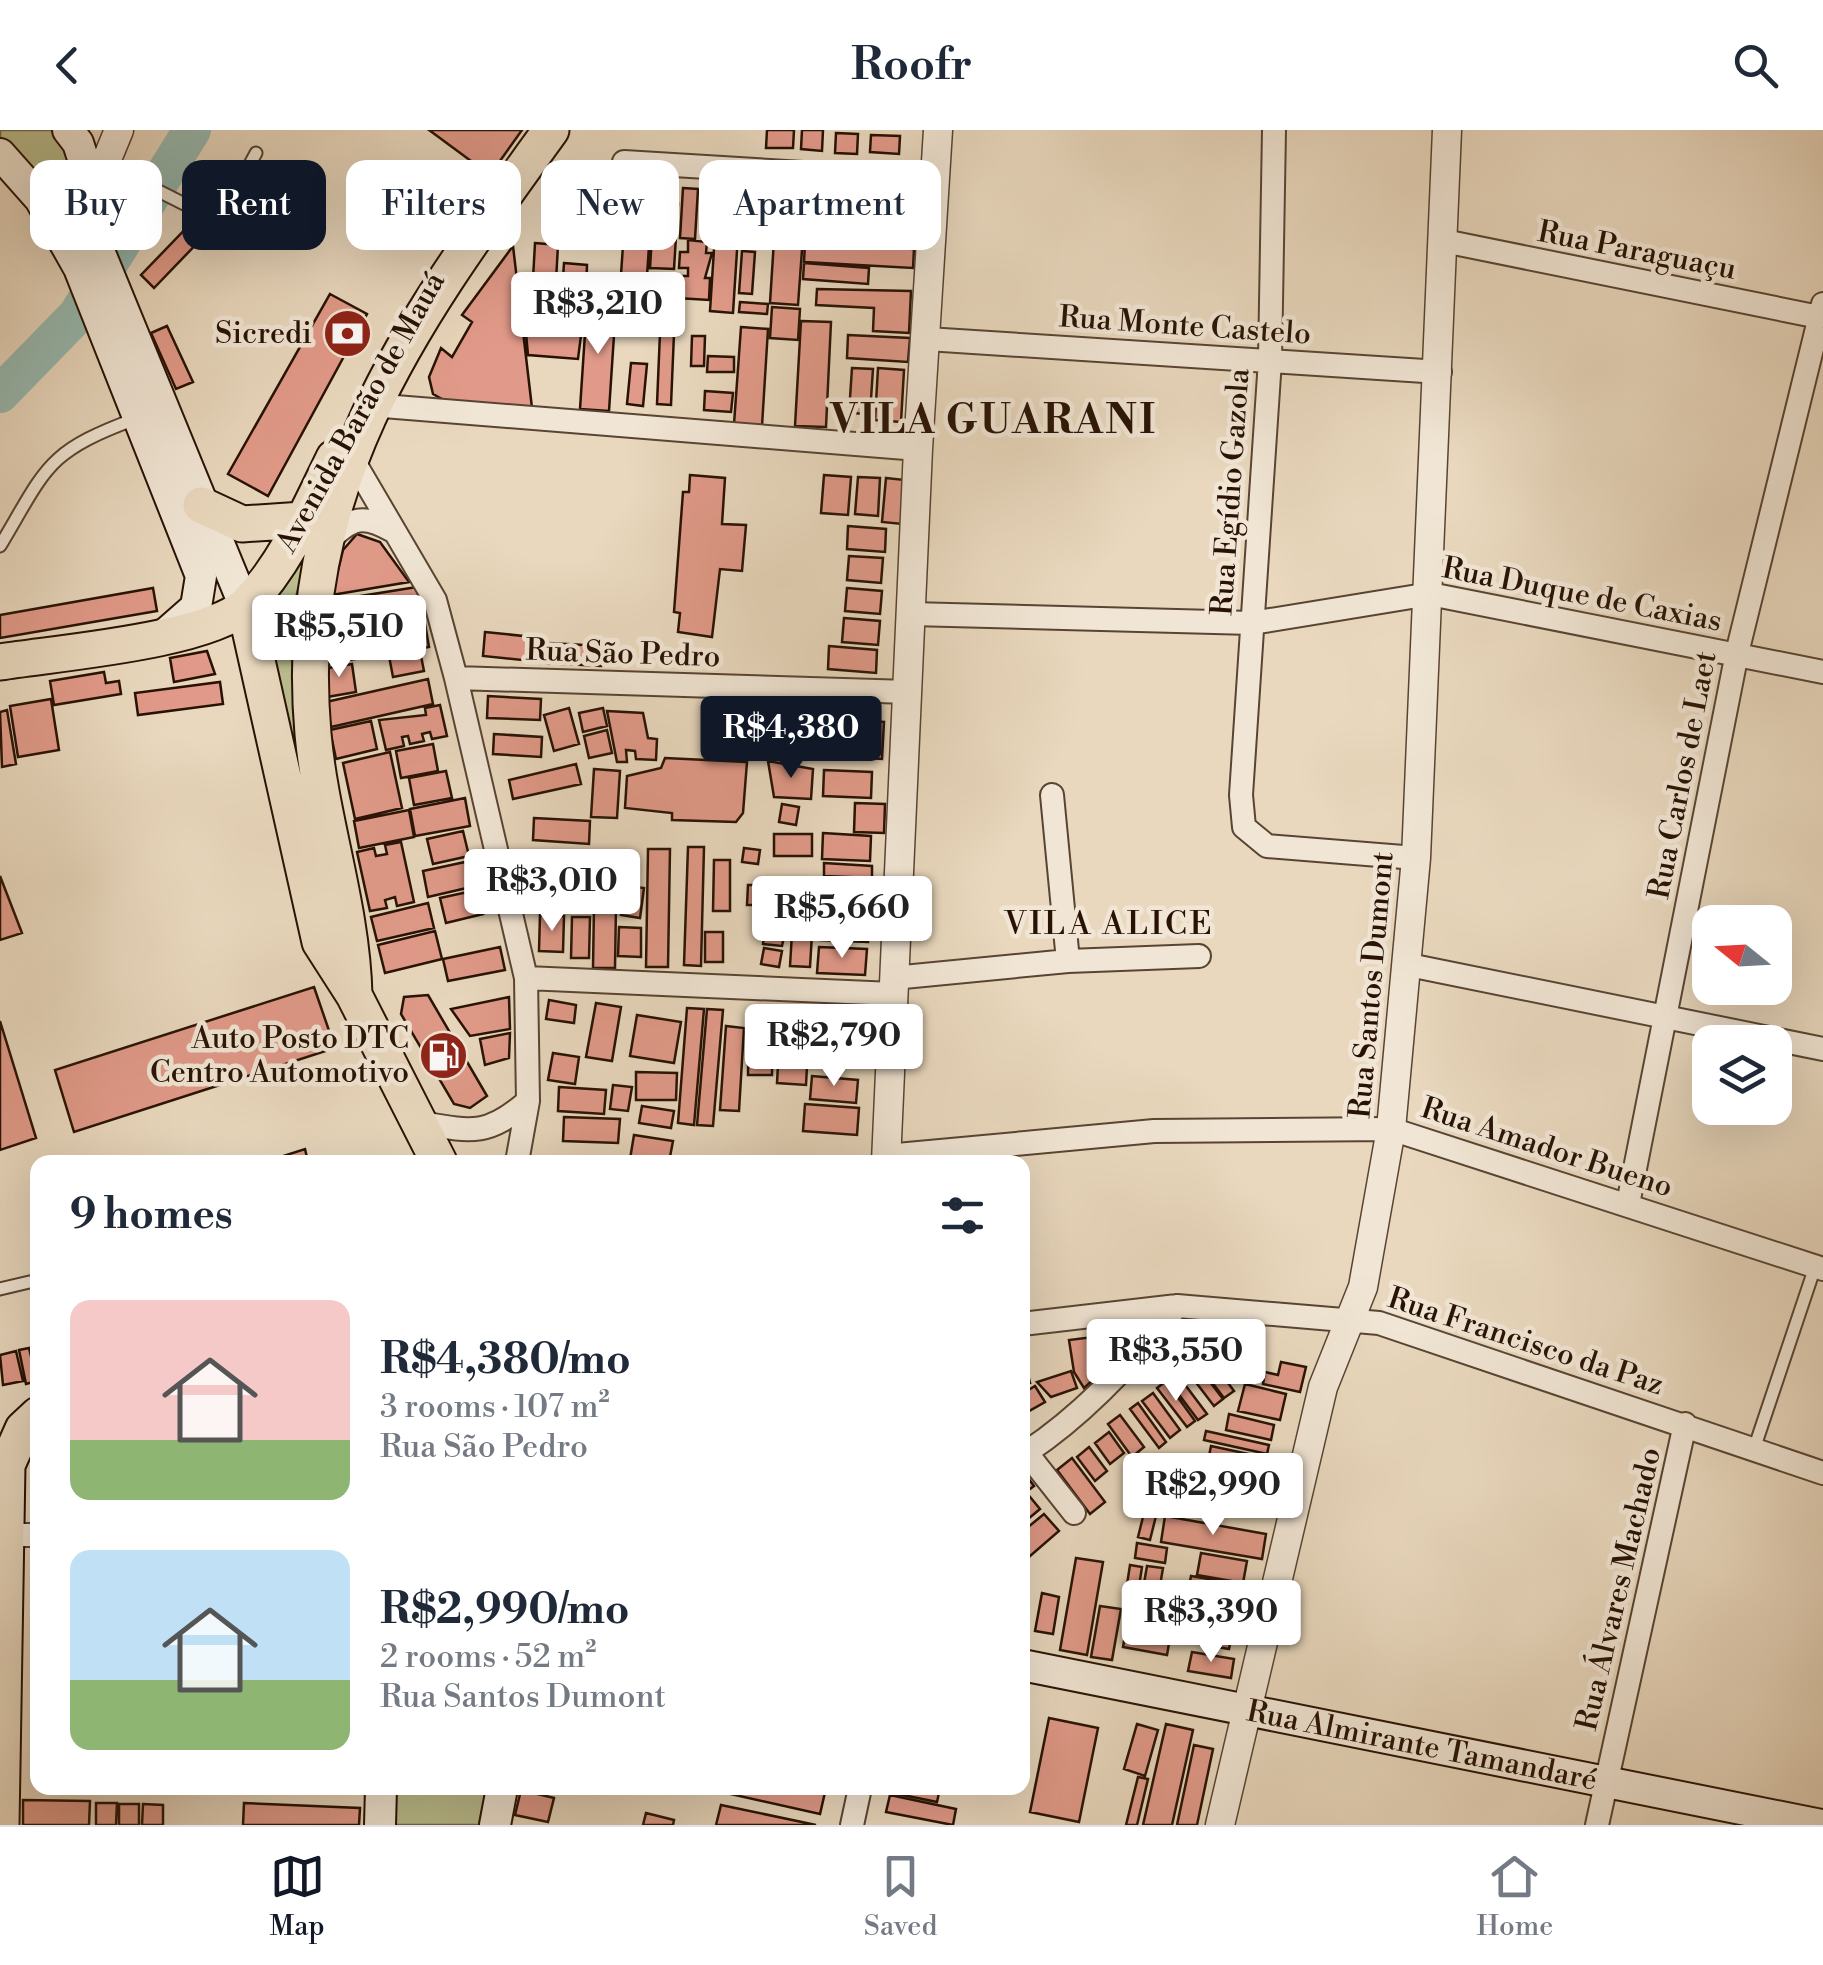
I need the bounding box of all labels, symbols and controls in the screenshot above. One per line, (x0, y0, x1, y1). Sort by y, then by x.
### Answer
text: Roofr (851, 37, 972, 94)
icon: back (40, 38, 95, 93)
icon: search (1728, 38, 1783, 93)
chip: Buy (30, 160, 162, 250)
chip: Rent (182, 160, 326, 250)
chip: Filters (346, 160, 521, 250)
chip: New (541, 160, 679, 250)
chip: Apartment (699, 160, 941, 250)
street label: Rua Paraguaçu (1534, 213, 1739, 289)
street label: Avenida Barão de Mauá (268, 265, 454, 560)
pin: R$3,210 (506, 272, 690, 357)
text: R$3,210 (533, 284, 663, 324)
street label: Rua Monte Castelo (1058, 298, 1312, 354)
bank icon: Sicredi (321, 307, 373, 359)
place label: Sicredi (215, 315, 312, 353)
street label: Rua Egídio Gazola (1203, 366, 1259, 617)
district label: VILA GUARANI (830, 396, 1157, 446)
street label: Rua Duque de Caxias (1439, 549, 1725, 641)
pin: R$5,510 (247, 595, 431, 680)
text: R$5,510 (274, 607, 404, 647)
street label: Rua São Pedro (525, 632, 721, 676)
street label: Rua Carlos de Laet (1640, 648, 1726, 902)
pin: R$4,380 (699, 696, 883, 781)
text: R$4,380 (723, 708, 859, 748)
pin: R$3,010 (460, 849, 644, 934)
street label: Rua Santos Dumont (1341, 850, 1403, 1120)
text: R$3,010 (486, 861, 618, 901)
pin: R$5,660 (750, 876, 934, 961)
text: R$5,660 (774, 888, 910, 928)
district label: VILA ALICE (1003, 904, 1214, 944)
north arrow (1692, 905, 1792, 1005)
map controls (1692, 905, 1792, 1125)
pin: R$2,790 (742, 1004, 926, 1089)
text: R$2,790 (767, 1016, 901, 1056)
place label: Auto Posto DTC Centro Automotivo (150, 1020, 409, 1092)
button: layers (1692, 1025, 1792, 1125)
fuel station icon: Auto Posto DTC Centro Automotivo (418, 1029, 470, 1081)
street label: Rua Amador Bueno (1416, 1089, 1677, 1207)
icon: filters (935, 1188, 990, 1243)
text: 9 homes (70, 1189, 233, 1242)
street label: Rua Francisco da Paz (1383, 1279, 1668, 1404)
pin: R$3,550 (1084, 1319, 1268, 1404)
text: R$3,550 (1109, 1331, 1243, 1371)
text: R$4,380/mo (380, 1334, 631, 1387)
icon: home (150, 1340, 270, 1460)
text: 3 rooms · 107 m² (380, 1387, 610, 1427)
text: Rua São Pedro (380, 1427, 588, 1467)
street label: Rua Álvares Machado (1566, 1443, 1670, 1735)
pin: R$2,990 (1121, 1453, 1305, 1538)
text: R$2,990 (1145, 1465, 1281, 1505)
pin: R$3,390 (1119, 1580, 1303, 1665)
text: R$2,990/mo (380, 1584, 630, 1637)
icon: home (150, 1590, 270, 1710)
text: R$3,390 (1144, 1592, 1278, 1632)
text: 2 rooms · 52 m² (380, 1637, 596, 1677)
text: Rua Santos Dumont (380, 1677, 666, 1717)
street label: Rua Almirante Tamandaré (1243, 1692, 1600, 1800)
tab: Map (270, 1849, 325, 1944)
tab: Saved (864, 1849, 937, 1944)
tab: Home (1477, 1849, 1553, 1944)

